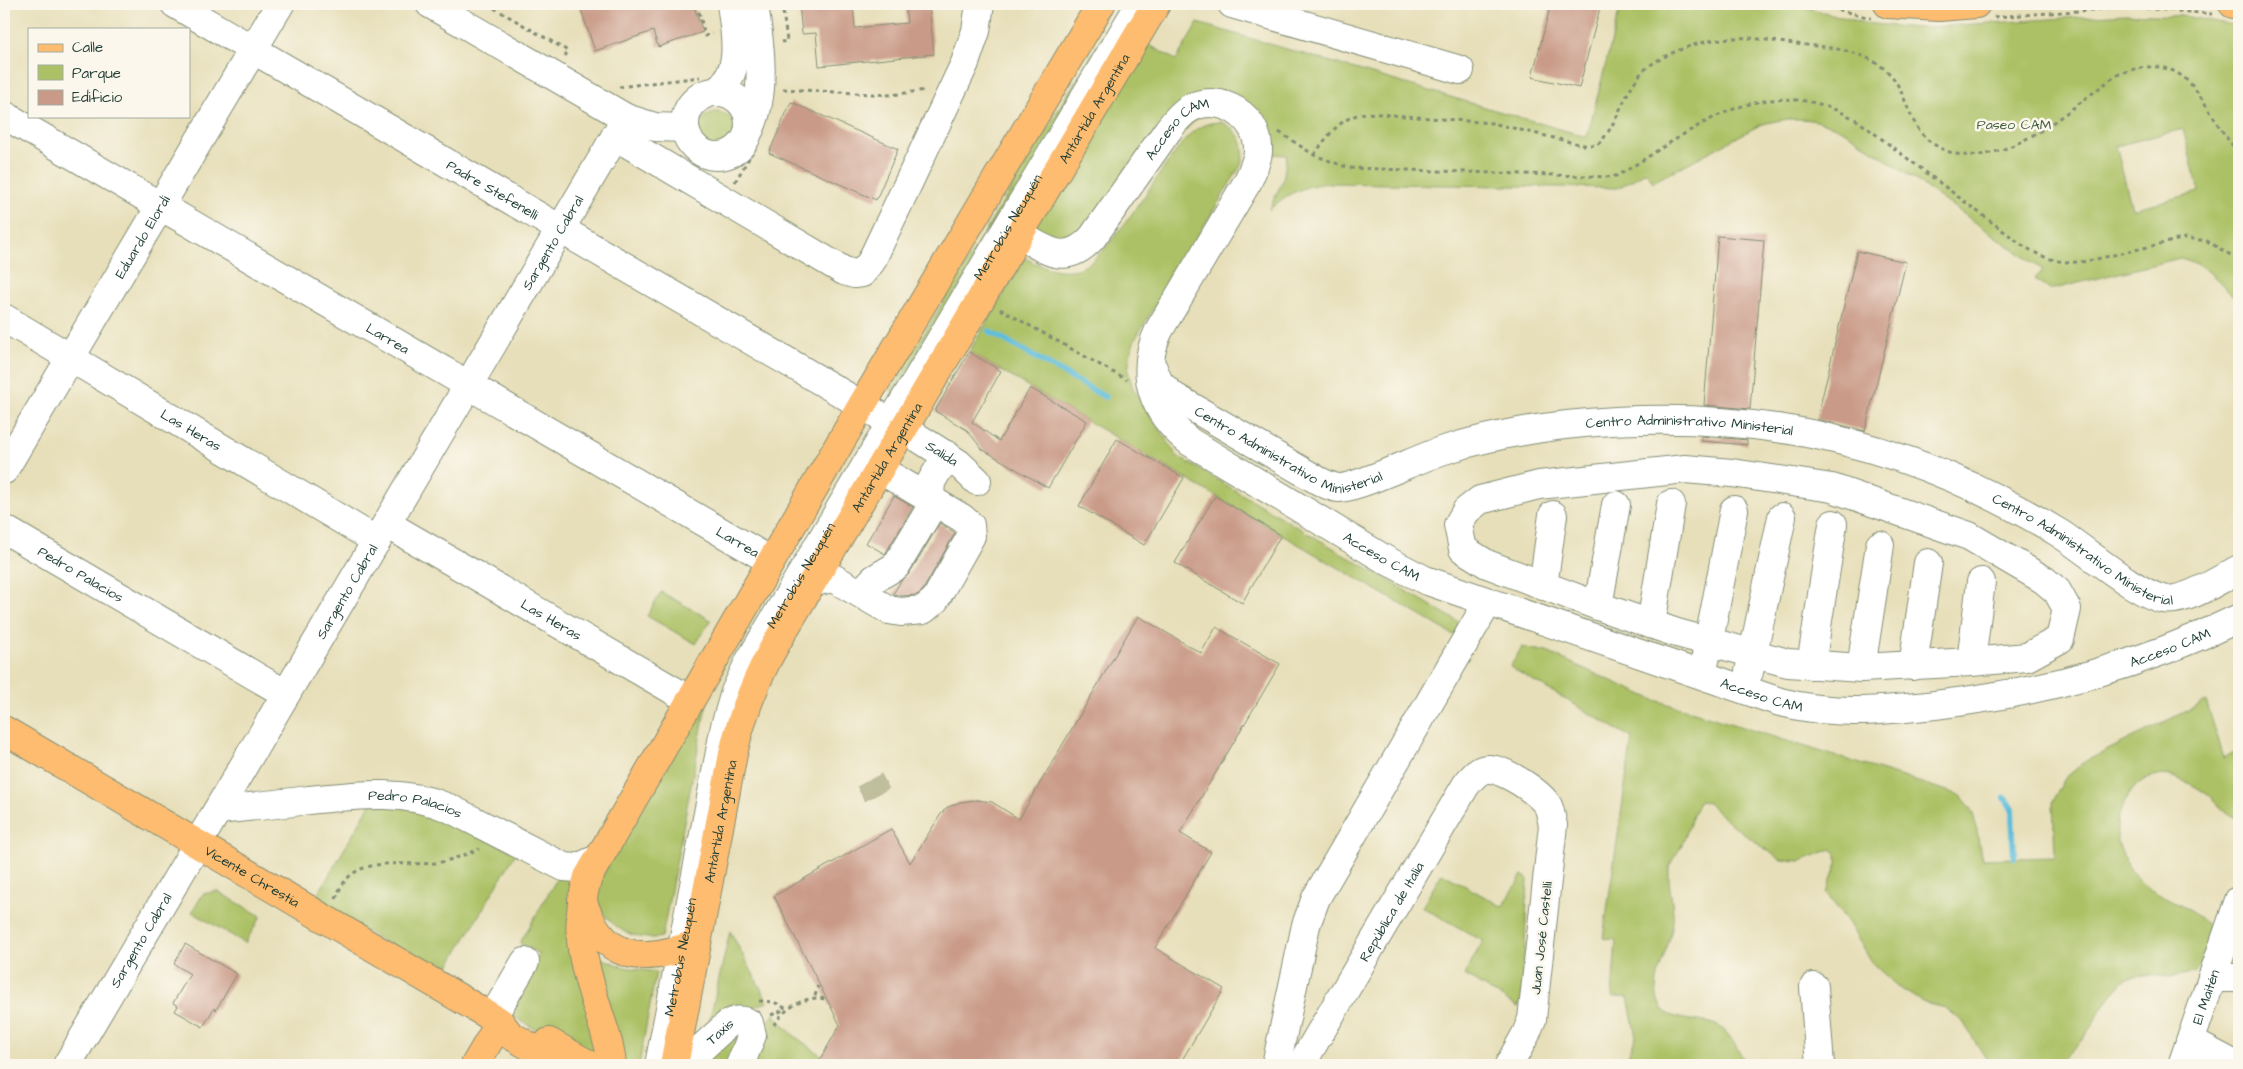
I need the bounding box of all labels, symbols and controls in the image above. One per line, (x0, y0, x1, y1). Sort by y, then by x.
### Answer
legend (28, 28, 190, 118)
text: Calle (72, 37, 103, 58)
street label: Antártida Argentina (1054, 50, 1135, 168)
text: Parque (72, 63, 121, 84)
text: Edificio (72, 87, 123, 108)
street label: Acceso CAM (1141, 94, 1211, 164)
park label: Paseo CAM (1977, 115, 2052, 135)
street label: Padre Stefenelli (443, 156, 542, 225)
street label: Metrobús Neuquén (969, 171, 1048, 284)
street label: Eduardo Elordi (111, 192, 175, 283)
street label: Sargento Cabral (518, 192, 589, 294)
street label: Larrea (362, 319, 413, 360)
street label: Antártida Argentina (847, 399, 928, 517)
street label: Centro Administrativo Ministerial (1191, 402, 1385, 499)
street label: Las Heras (157, 405, 225, 457)
street label: Centro Administrativo Ministerial (1585, 411, 1795, 441)
street label: Salida (922, 436, 962, 472)
street label: Centro Administrativo Ministerial (1989, 489, 2174, 611)
street label: Metrobús Neuquén (762, 519, 841, 632)
street label: Larrea (712, 522, 763, 563)
street label: Acceso CAM (1339, 528, 1424, 587)
street label: Sargento Cabral (312, 541, 383, 643)
street label: Pedro Palacios (34, 542, 127, 608)
street label: Las Heras (517, 595, 585, 646)
street label: Acceso CAM (2127, 623, 2214, 673)
street label: Acceso CAM (1718, 673, 1805, 718)
street label: Antártida Argentina (700, 758, 743, 885)
street label: Pedro Palacios (368, 786, 465, 824)
street label: Vicente Chrestia (200, 841, 303, 913)
street label: República de Italia (1355, 858, 1430, 966)
street label: Juan José Castelli (1526, 881, 1558, 996)
street label: Sargento Cabral (106, 890, 177, 992)
street label: Metrobús Neuquén (660, 896, 702, 1018)
street label: El Maitén (2188, 967, 2225, 1028)
street label: Taxis (702, 1014, 737, 1050)

